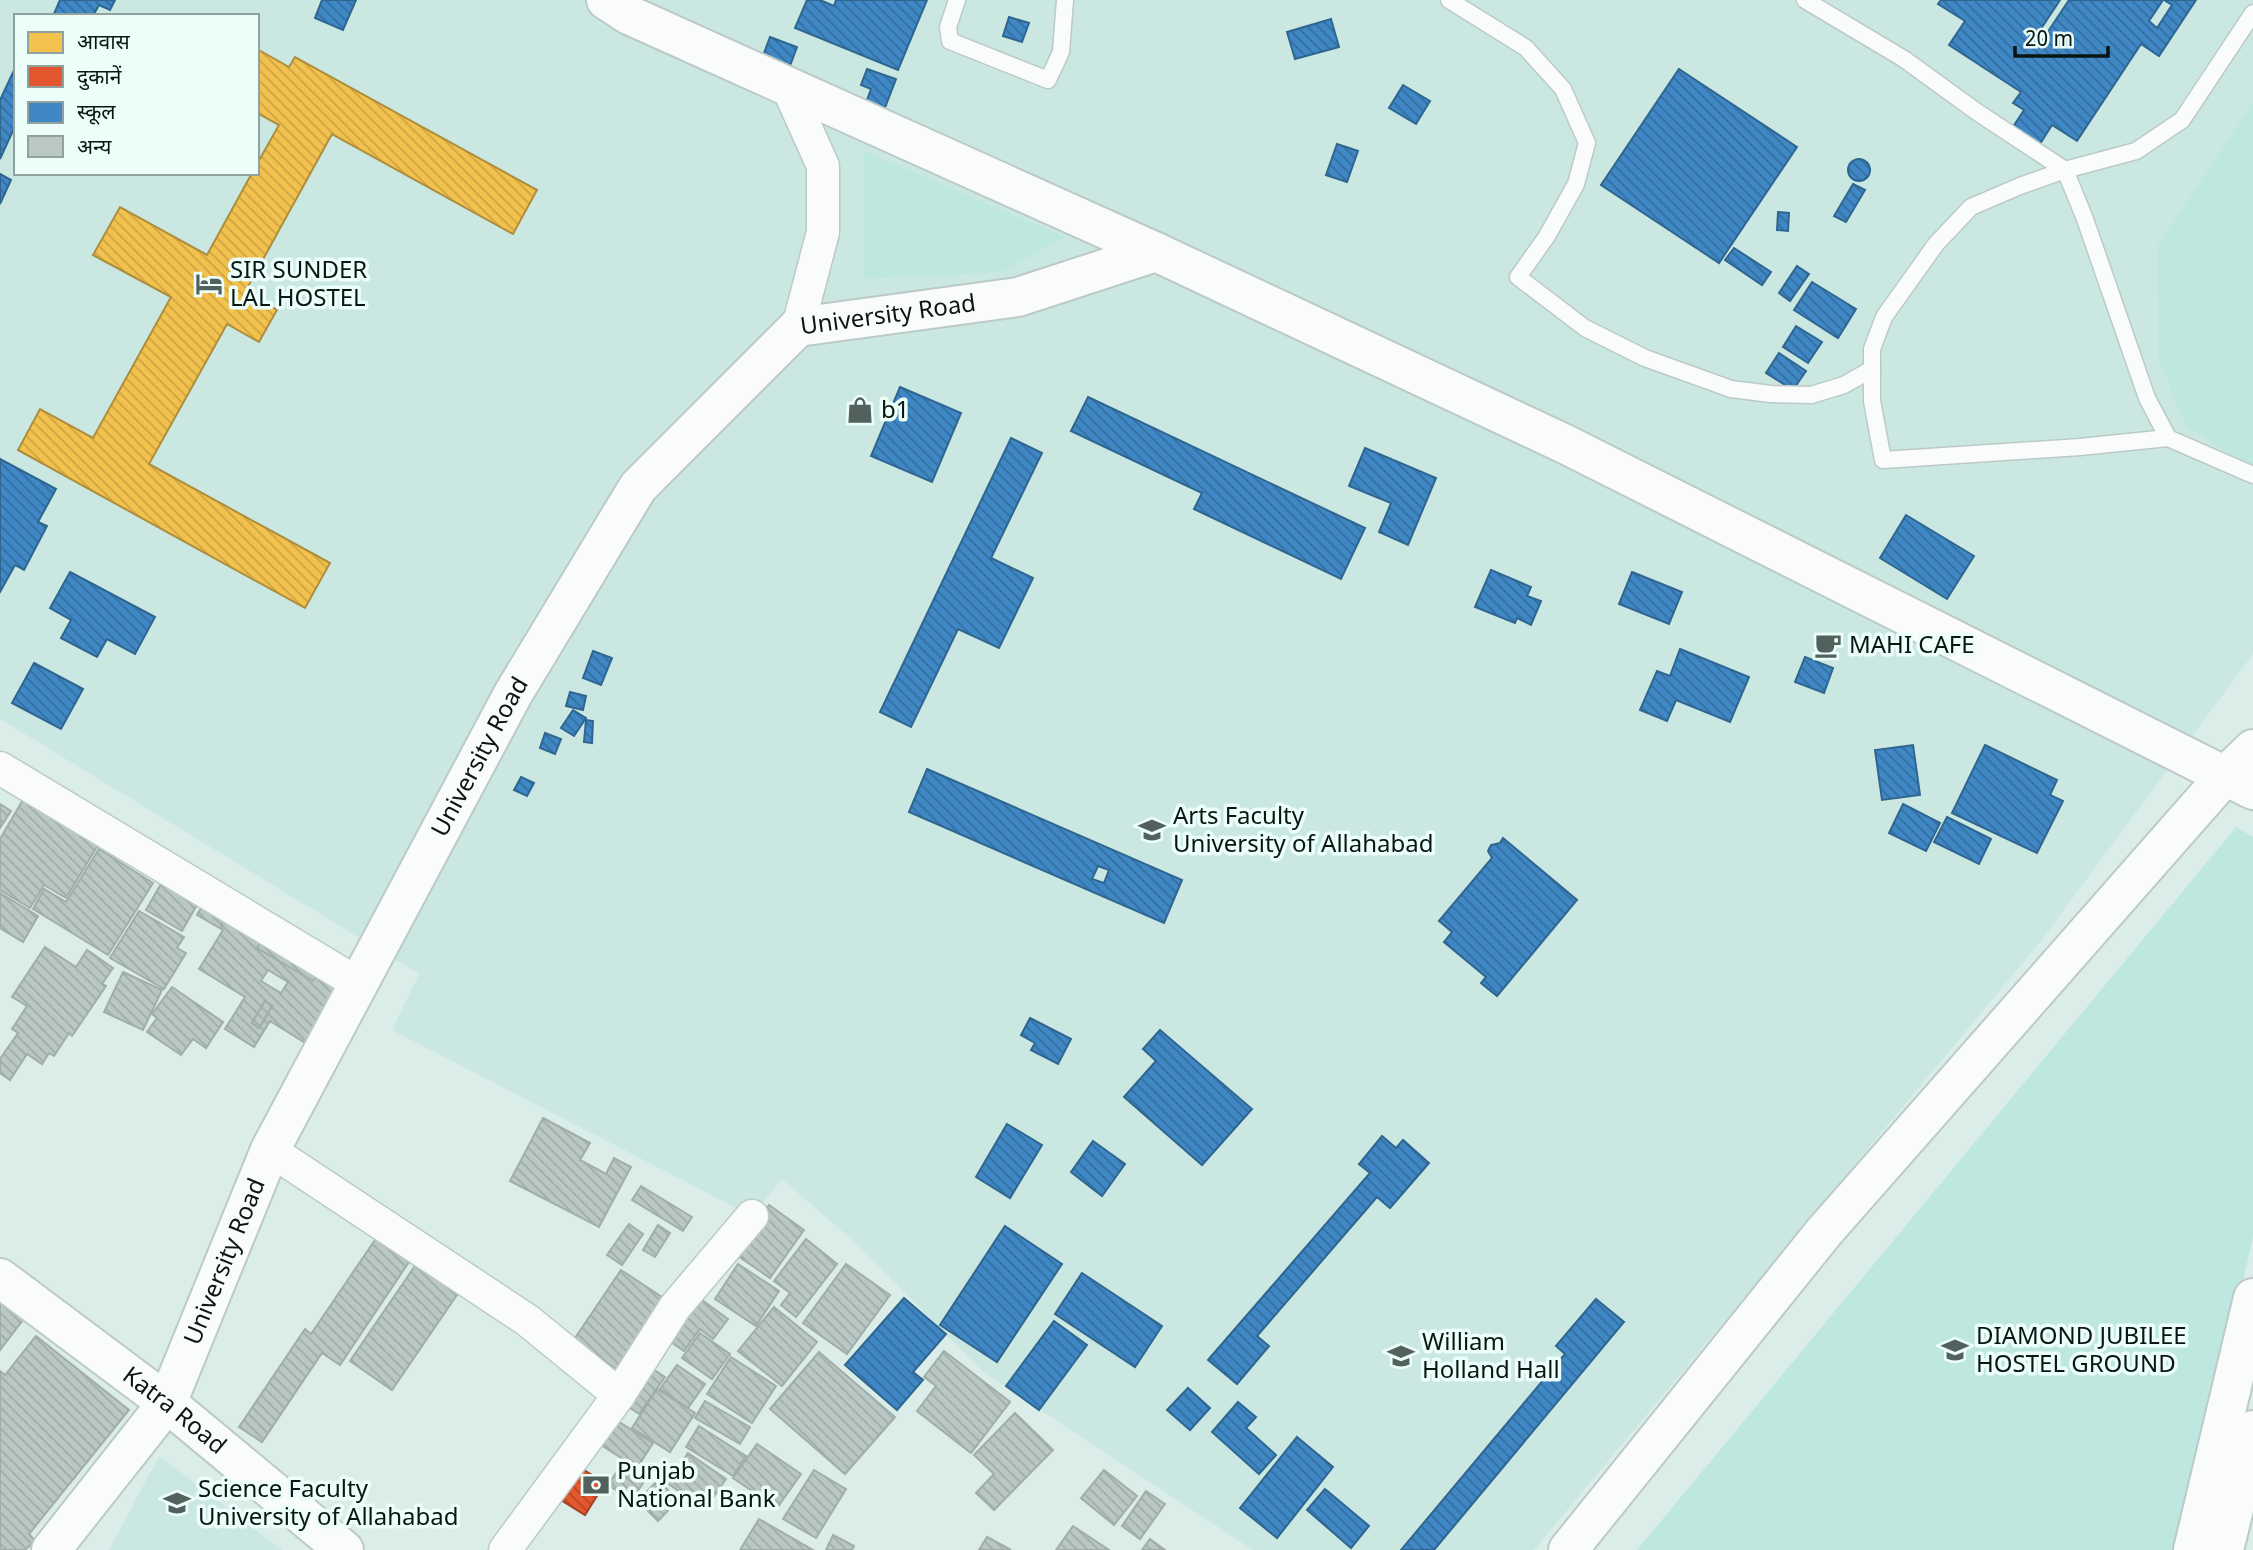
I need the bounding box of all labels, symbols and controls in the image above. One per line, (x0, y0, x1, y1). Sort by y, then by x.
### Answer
legend (14, 14, 259, 175)
scale bar (2015, 14, 2108, 58)
text: 20 m (2025, 27, 2073, 55)
text: आवास (77, 30, 131, 58)
text: दुकानें (77, 65, 122, 93)
text: स्कूल (77, 100, 116, 128)
text: अन्य (77, 135, 112, 163)
place label: SIR SUNDER LAL HOSTEL (230, 256, 367, 316)
hotel icon: SIR SUNDER LAL HOSTEL (194, 269, 224, 299)
street label: University Road (798, 289, 978, 345)
shop icon: b1 (845, 395, 875, 425)
place label: b1 (881, 396, 909, 428)
cafe icon: MAHI CAFE (1813, 630, 1843, 660)
place label: MAHI CAFE (1849, 631, 1975, 663)
street label: University Road (426, 672, 537, 843)
place label: Arts Faculty University of Allahabad (1173, 802, 1434, 862)
school or university icon: Arts Faculty University of Allahabad (1137, 815, 1167, 845)
street label: University Road (178, 1174, 275, 1350)
place label: DIAMOND JUBILEE HOSTEL GROUND (1976, 1322, 2187, 1382)
place label: William Holland Hall (1422, 1328, 1560, 1388)
school or university icon: DIAMOND JUBILEE HOSTEL GROUND (1940, 1335, 1970, 1365)
school or university icon: William Holland Hall (1386, 1341, 1416, 1371)
street label: Katra Road (115, 1361, 232, 1463)
place label: Punjab National Bank (617, 1457, 776, 1517)
bank icon: Punjab National Bank (581, 1470, 611, 1500)
place label: Science Faculty University of Allahabad (198, 1475, 459, 1535)
school or university icon: Science Faculty University of Allahabad (162, 1488, 192, 1518)

